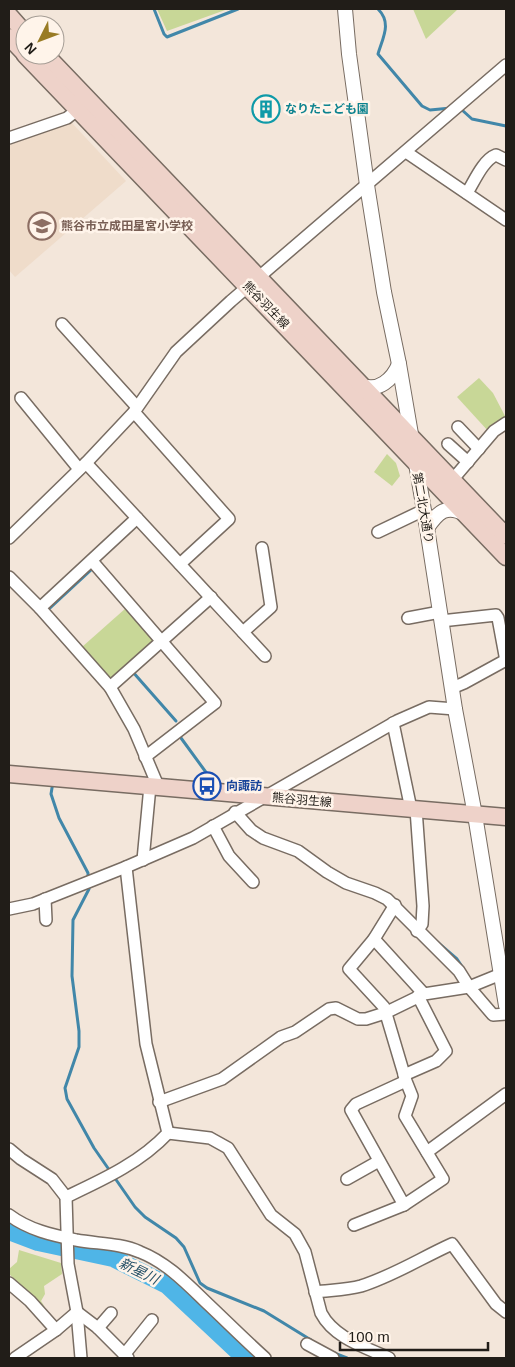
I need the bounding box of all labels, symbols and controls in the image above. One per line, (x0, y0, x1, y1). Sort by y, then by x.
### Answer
north arrow (15, 15, 65, 65)
text: N (21, 40, 40, 58)
building icon: なりたこども園 (251, 94, 281, 124)
place label: なりたこども園 (285, 102, 369, 116)
school or university icon: 熊谷市立成田星宮小学校 (27, 211, 57, 241)
place label: 熊谷市立成田星宮小学校 (61, 219, 193, 233)
street label: 熊谷羽生線 (240, 279, 292, 331)
street label: 第二北大通り (410, 471, 436, 545)
bus stop icon: 向諏訪 (192, 771, 222, 801)
place label: 向諏訪 (226, 779, 262, 793)
street label: 熊谷羽生線 (271, 790, 333, 810)
water label: 新星川 (117, 1255, 163, 1288)
scale bar (340, 1320, 488, 1352)
text: 100 m (348, 1328, 390, 1345)

